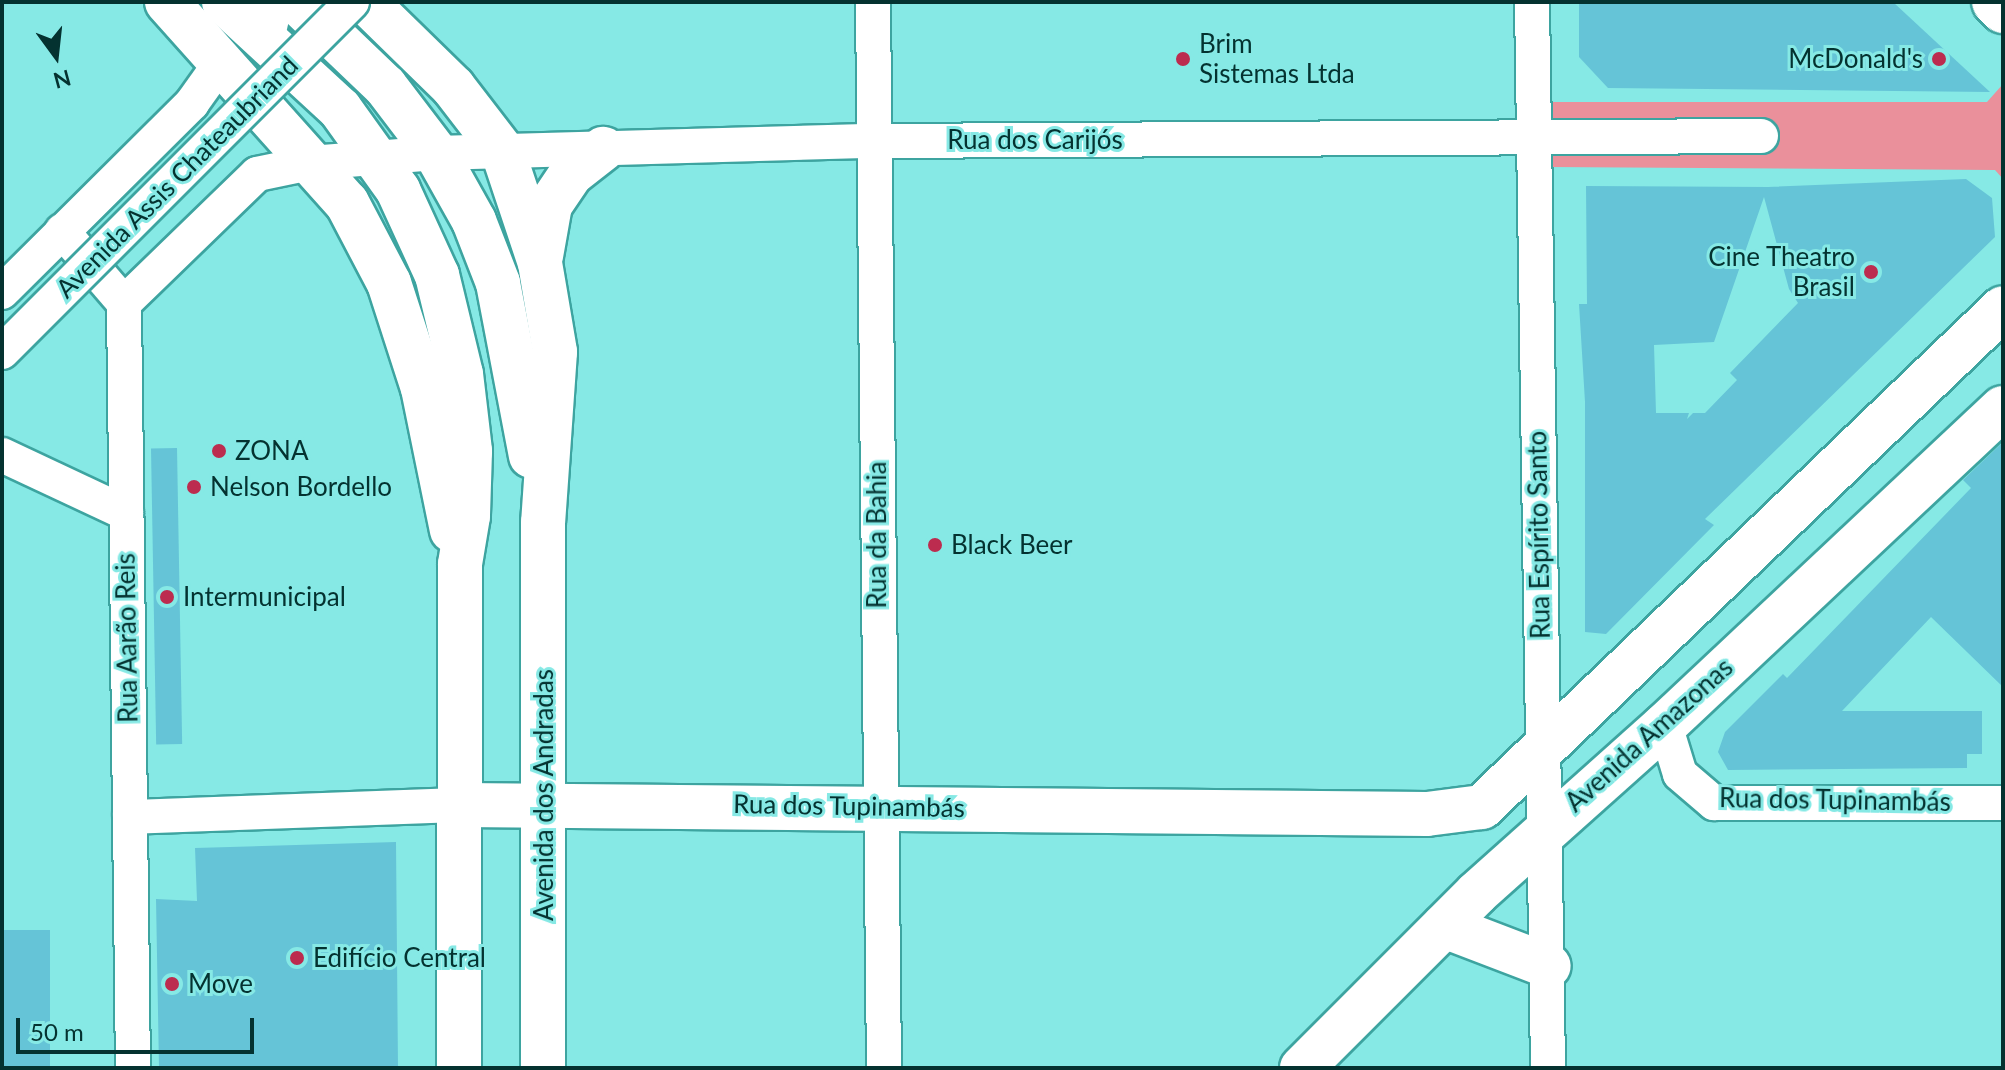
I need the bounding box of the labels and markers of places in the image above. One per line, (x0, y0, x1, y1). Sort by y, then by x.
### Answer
place label: Brim Sistemas Ltda (1199, 28, 1355, 90)
place label: McDonald's (1788, 43, 1923, 75)
marker: Brim Sistemas Ltda (1174, 50, 1192, 68)
marker: McDonald's (1930, 50, 1948, 68)
place label: Cine Theatro Brasil (1707, 241, 1855, 302)
marker: Cine Theatro Brasil (1862, 263, 1880, 281)
place label: ZONA (235, 435, 308, 467)
marker: ZONA (210, 442, 228, 460)
place label: Nelson Bordello (210, 471, 392, 503)
marker: Nelson Bordello (185, 478, 203, 496)
place label: Black Beer (951, 529, 1072, 561)
marker: Black Beer (926, 536, 944, 554)
place label: Intermunicipal (183, 581, 346, 613)
marker: Intermunicipal (158, 588, 176, 606)
place label: Edifício Central (313, 942, 486, 974)
marker: Edifício Central (288, 949, 306, 967)
place label: Move (188, 968, 253, 1000)
marker: Move (163, 975, 181, 993)

